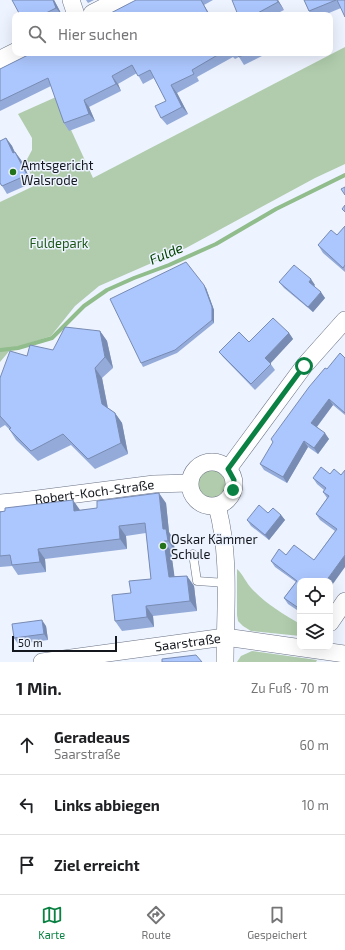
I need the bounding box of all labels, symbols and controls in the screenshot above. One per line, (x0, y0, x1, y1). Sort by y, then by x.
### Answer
search box (12, 12, 333, 56)
icon: search (26, 23, 48, 45)
text: Hier suchen (58, 25, 138, 43)
place label: Amtsgericht Walsrode (21, 157, 94, 188)
marker: Amtsgericht Walsrode (8, 167, 18, 177)
park label: Fuldepark (29, 235, 89, 251)
water label: Fulde (147, 238, 186, 268)
route start (295, 357, 313, 375)
street label: Robert-Koch-Straße (33, 476, 155, 507)
route end (224, 481, 242, 499)
place label: Oskar Kämmer Schule (171, 531, 258, 562)
marker: Oskar Kämmer Schule (158, 541, 168, 551)
map controls (297, 578, 333, 650)
button: locate (297, 578, 333, 614)
button: layers (297, 614, 333, 650)
street label: Saarstraße (154, 630, 222, 655)
scale bar (12, 634, 117, 653)
text: 50 m (18, 636, 43, 649)
text: 1 Min. (16, 678, 62, 698)
text: Zu Fuß · 70 m (251, 680, 329, 696)
text: Geradeaus (54, 728, 130, 746)
icon: ahead (16, 734, 38, 756)
text: 60 m (299, 737, 329, 753)
text: Saarstraße (54, 746, 120, 762)
icon: left (16, 794, 38, 816)
text: Links abbiegen (54, 796, 160, 814)
text: 10 m (302, 797, 329, 813)
icon: arrive (16, 854, 38, 876)
text: Ziel erreicht (54, 856, 140, 874)
tab: Karte (38, 904, 65, 941)
tab: Route (141, 904, 171, 941)
tab: Gespeichert (247, 904, 307, 941)

